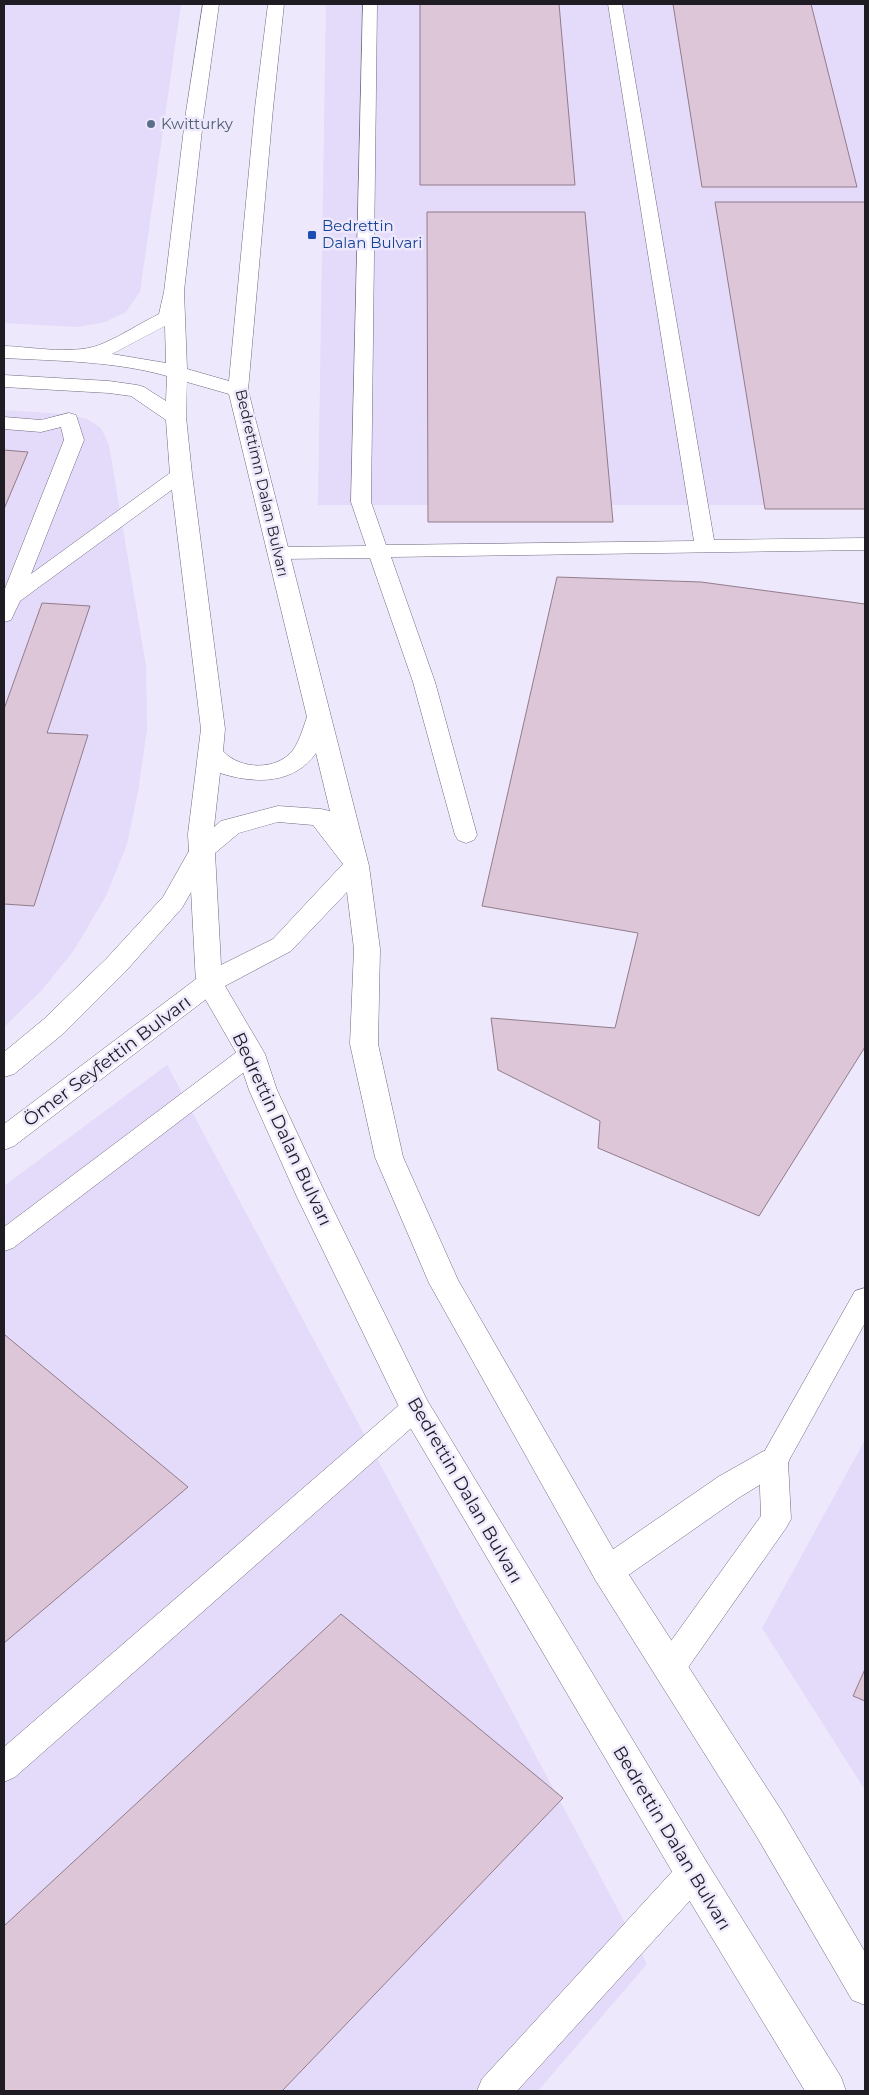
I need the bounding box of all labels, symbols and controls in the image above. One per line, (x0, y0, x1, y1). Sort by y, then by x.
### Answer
place label: Kwitturky (161, 114, 234, 133)
marker: Kwitturky (145, 118, 157, 130)
place label: Bedrettin Dalan Bulvari (322, 216, 422, 252)
marker: Bedrettin Dalan Bulvari (306, 229, 318, 241)
street label: Bedrettimn Dalan Bulvarı (232, 387, 293, 578)
street label: Ömer Seyfettin Bulvarı (19, 991, 195, 1131)
street label: Bedrettin Dalan Bulvarı (227, 1029, 337, 1229)
street label: Bedrettin Dalan Bulvarı (403, 1393, 527, 1587)
street label: Bedrettin Dalan Bulvarı (608, 1742, 736, 1934)

